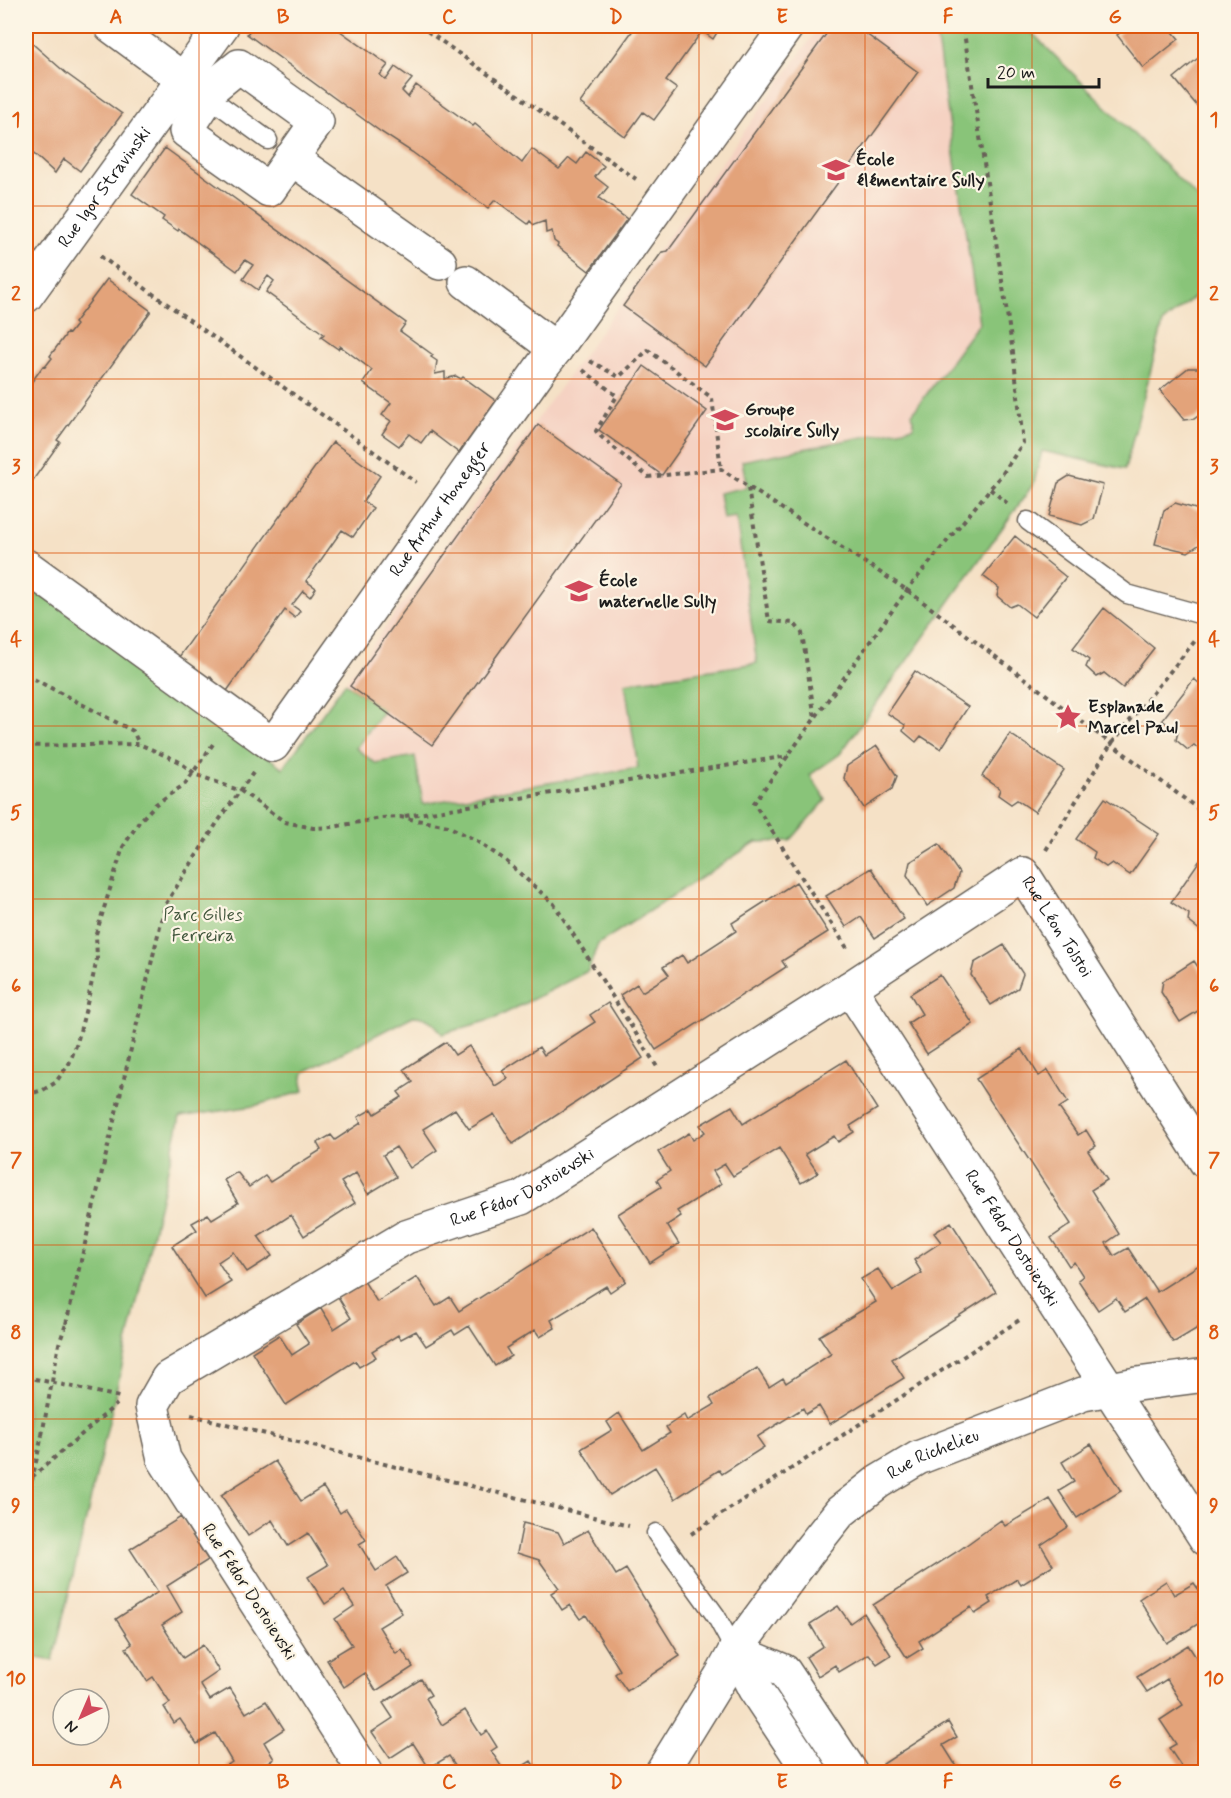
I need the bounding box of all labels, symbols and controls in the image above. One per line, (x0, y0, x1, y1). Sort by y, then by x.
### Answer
text: A (109, 4, 123, 31)
text: B (277, 4, 290, 31)
text: C (442, 4, 457, 31)
text: D (609, 4, 623, 31)
text: E (776, 4, 788, 31)
text: F (943, 4, 954, 31)
text: G (1108, 4, 1122, 31)
scale bar (988, 51, 1099, 89)
text: 20 m (997, 61, 1035, 85)
text: 1 (12, 107, 20, 134)
text: 1 (1210, 107, 1218, 134)
street label: Rue Igor Stravinski (53, 122, 157, 253)
place label: École élémentaire Sully (856, 147, 985, 193)
school or university icon: École élémentaire Sully (821, 155, 851, 185)
text: 2 (11, 281, 21, 308)
text: 2 (1209, 281, 1219, 308)
place label: Groupe scolaire Sully (744, 398, 839, 443)
school or university icon: Groupe scolaire Sully (710, 405, 740, 435)
street label: Rue Arthur Honegger (384, 437, 497, 582)
text: 3 (11, 454, 21, 481)
text: 3 (1209, 454, 1219, 481)
place label: École maternelle Sully (599, 568, 717, 614)
school or university icon: École maternelle Sully (564, 576, 594, 606)
text: 4 (10, 627, 22, 654)
text: 4 (1208, 627, 1220, 654)
place label: Esplanade Marcel Paul (1088, 695, 1178, 740)
place icon: Esplanade Marcel Paul (1053, 702, 1083, 732)
text: 5 (10, 800, 22, 827)
text: 5 (1208, 800, 1220, 827)
street label: Rue Léon Tolstoi (1015, 872, 1098, 982)
park label: Parc Gilles Ferreira (163, 903, 243, 948)
text: 6 (11, 973, 21, 1000)
text: 6 (1209, 973, 1219, 1000)
street label: Rue Fédor Dostoievski (447, 1142, 599, 1233)
text: 7 (10, 1147, 22, 1174)
text: 7 (1208, 1147, 1220, 1174)
street label: Rue Fédor Dostoievski (959, 1165, 1065, 1312)
text: 8 (10, 1320, 22, 1347)
text: 8 (1208, 1320, 1220, 1347)
street label: Rue Richelieu (883, 1423, 983, 1486)
text: 9 (11, 1493, 21, 1520)
text: 9 (1209, 1493, 1219, 1520)
street label: Rue Fédor Dostoievski (196, 1519, 302, 1665)
text: 10 (6, 1666, 26, 1693)
text: 10 (1204, 1666, 1224, 1693)
north arrow (51, 1687, 111, 1747)
text: N (60, 1715, 83, 1738)
text: A (109, 1769, 123, 1796)
text: B (277, 1769, 290, 1796)
text: C (442, 1769, 457, 1796)
text: D (609, 1769, 623, 1796)
text: E (776, 1769, 788, 1796)
text: F (943, 1769, 954, 1796)
text: G (1108, 1769, 1122, 1796)

